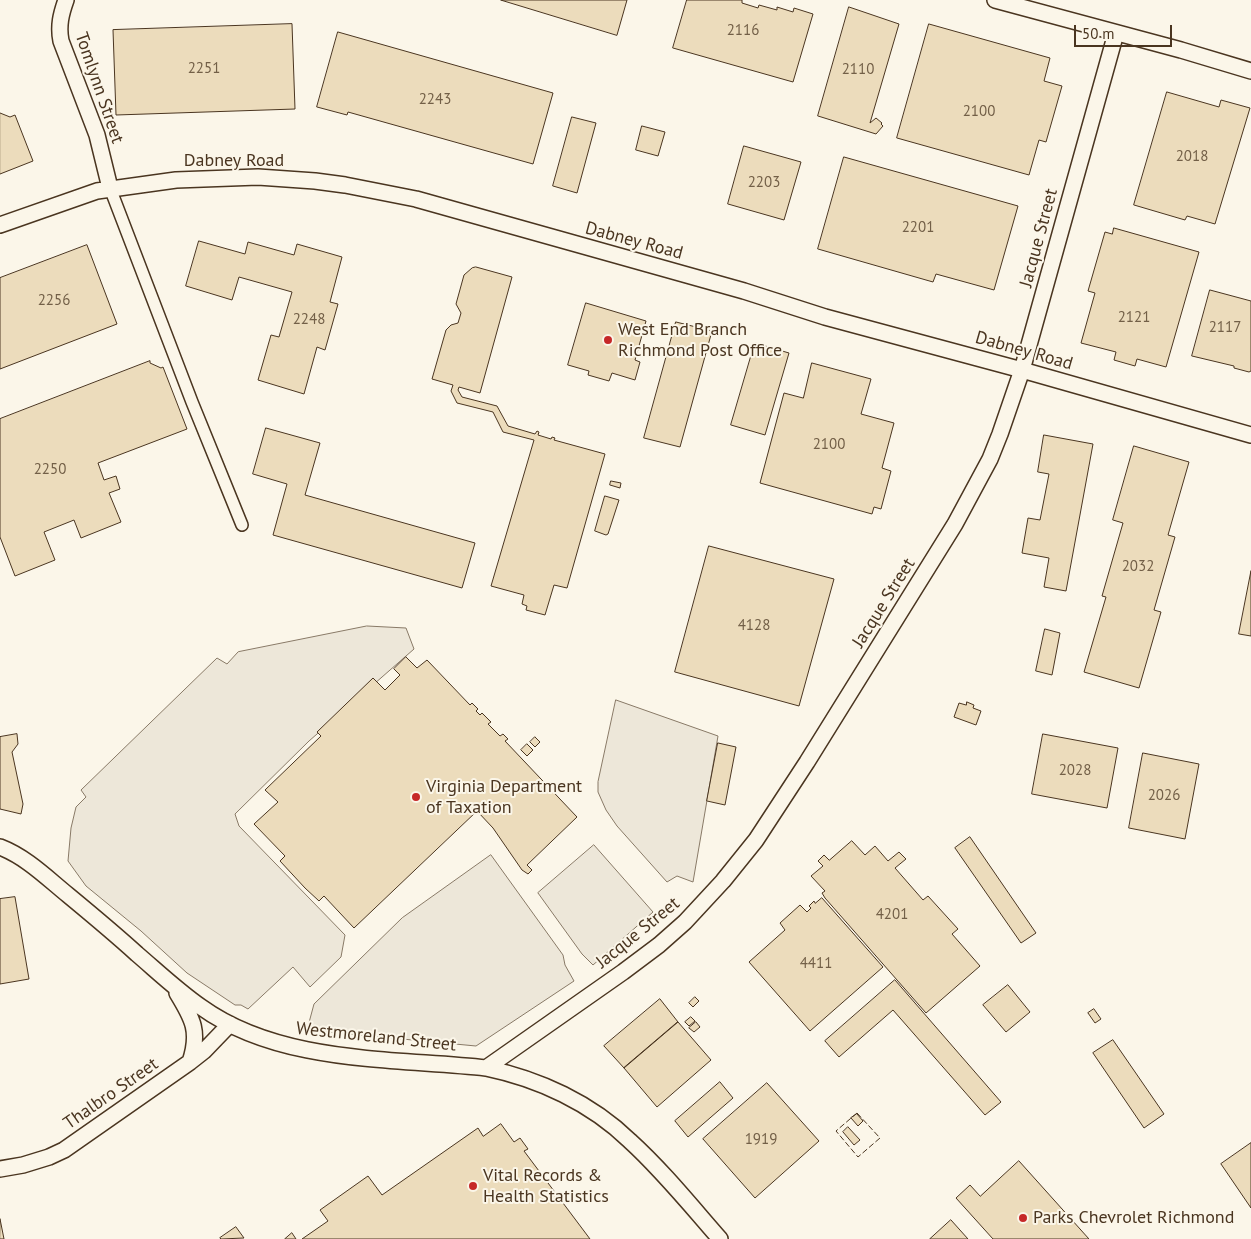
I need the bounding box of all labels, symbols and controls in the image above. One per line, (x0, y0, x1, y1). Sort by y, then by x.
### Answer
scale bar (1076, 15, 1174, 47)
house number: 2116 (727, 22, 759, 40)
text: 50 m (1082, 24, 1115, 43)
street label: Tomlynn Street (70, 30, 128, 146)
house number: 2251 (188, 60, 220, 78)
house number: 2110 (842, 61, 874, 79)
house number: 2243 (419, 91, 451, 109)
house number: 2100 (963, 103, 995, 121)
house number: 2018 (1176, 148, 1208, 166)
street label: Dabney Road (184, 150, 284, 172)
house number: 2203 (748, 174, 780, 192)
street label: Jacque Street (1015, 186, 1063, 290)
street label: Dabney Road (583, 218, 685, 264)
house number: 2201 (902, 219, 934, 237)
house number: 2256 (38, 292, 70, 310)
house number: 2121 (1118, 309, 1150, 327)
house number: 2248 (293, 311, 325, 329)
place label: West End Branch Richmond Post Office (618, 319, 782, 362)
house number: 2117 (1209, 319, 1241, 337)
street label: Dabney Road (973, 327, 1075, 375)
marker: West End Branch Richmond Post Office (602, 334, 614, 346)
house number: 2100 (813, 436, 845, 454)
house number: 2250 (34, 461, 66, 479)
street label: Jacque Street (848, 554, 920, 652)
house number: 2032 (1122, 558, 1154, 576)
house number: 4128 (738, 617, 770, 635)
house number: 2028 (1059, 762, 1091, 780)
place label: Virginia Department of Taxation (426, 776, 582, 819)
house number: 2026 (1148, 787, 1180, 805)
marker: Virginia Department of Taxation (410, 791, 422, 803)
street label: Jacque Street (592, 893, 684, 973)
house number: 4201 (876, 906, 908, 924)
house number: 4411 (800, 955, 832, 973)
street label: Westmoreland Street (295, 1018, 457, 1056)
street label: Thalbro Street (60, 1054, 162, 1134)
house number: 1919 (745, 1131, 777, 1149)
place label: Vital Records & Health Statistics (483, 1165, 609, 1208)
marker: Vital Records & Health Statistics (467, 1180, 479, 1192)
place label: Parks Chevrolet Richmond (1033, 1207, 1234, 1229)
marker: Parks Chevrolet Richmond (1017, 1212, 1029, 1224)

